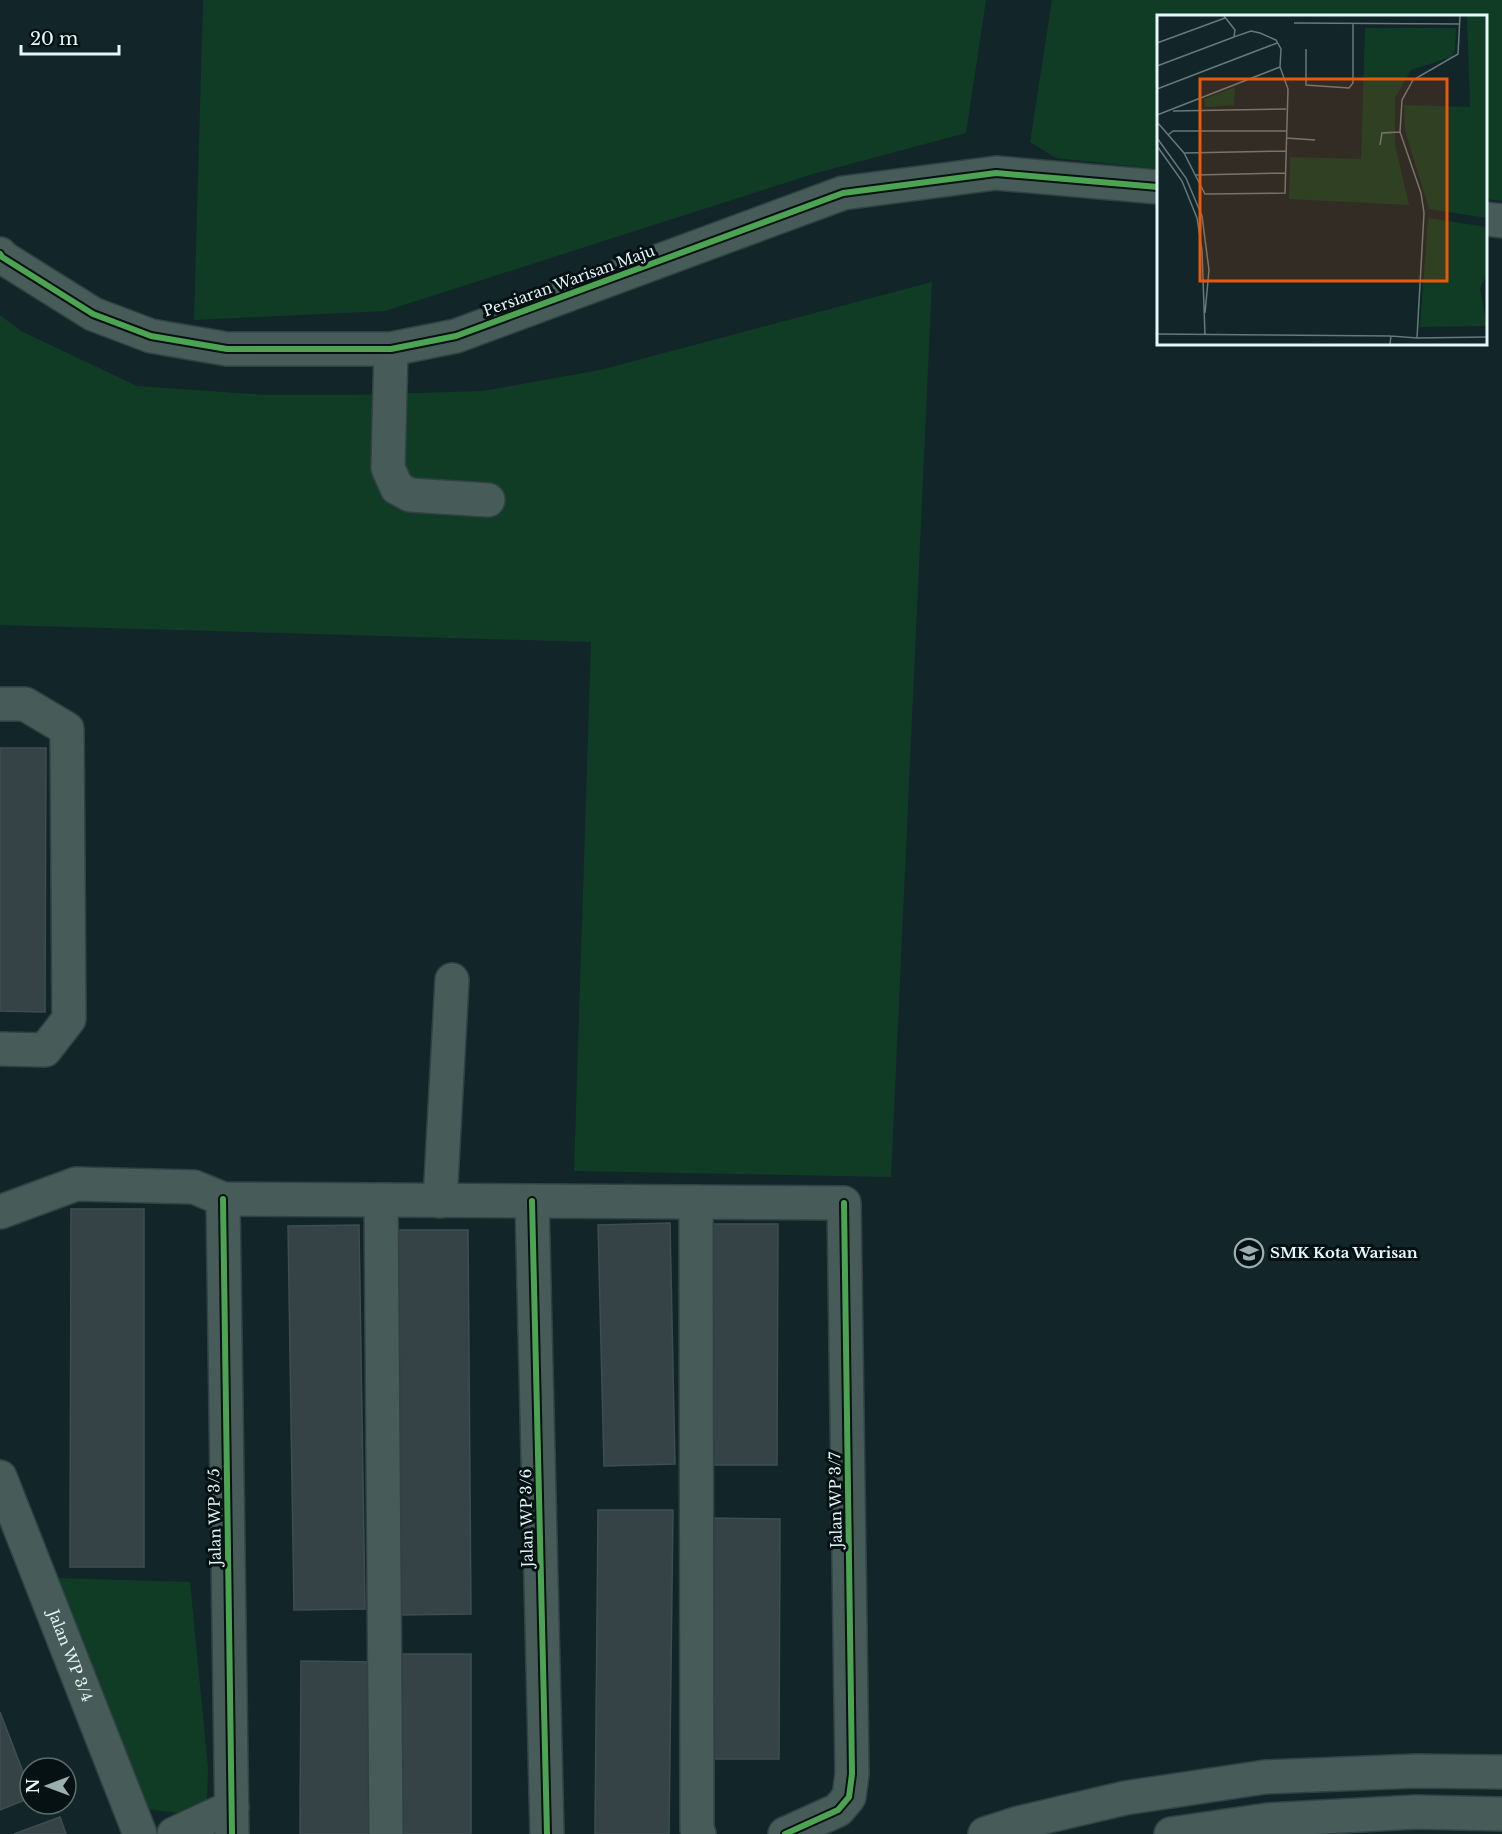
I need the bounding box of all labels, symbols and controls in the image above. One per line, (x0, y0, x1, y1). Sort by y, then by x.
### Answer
inset map (1157, 15, 1487, 345)
scale bar (21, 18, 118, 56)
text: 20 m (30, 28, 78, 50)
street label: Persiaran Warisan Maju (480, 241, 657, 320)
school or university icon: SMK Kota Warisan (1233, 1237, 1265, 1269)
place label: SMK Kota Warisan (1270, 1243, 1418, 1262)
street label: Jalan WP 3/7 (825, 1451, 846, 1550)
street label: Jalan WP 3/5 (204, 1468, 225, 1568)
street label: Jalan WP 3/6 (516, 1469, 537, 1569)
street label: Jalan WP 3/4 (43, 1605, 97, 1704)
north arrow (18, 1756, 78, 1816)
text: N (23, 1778, 43, 1794)

